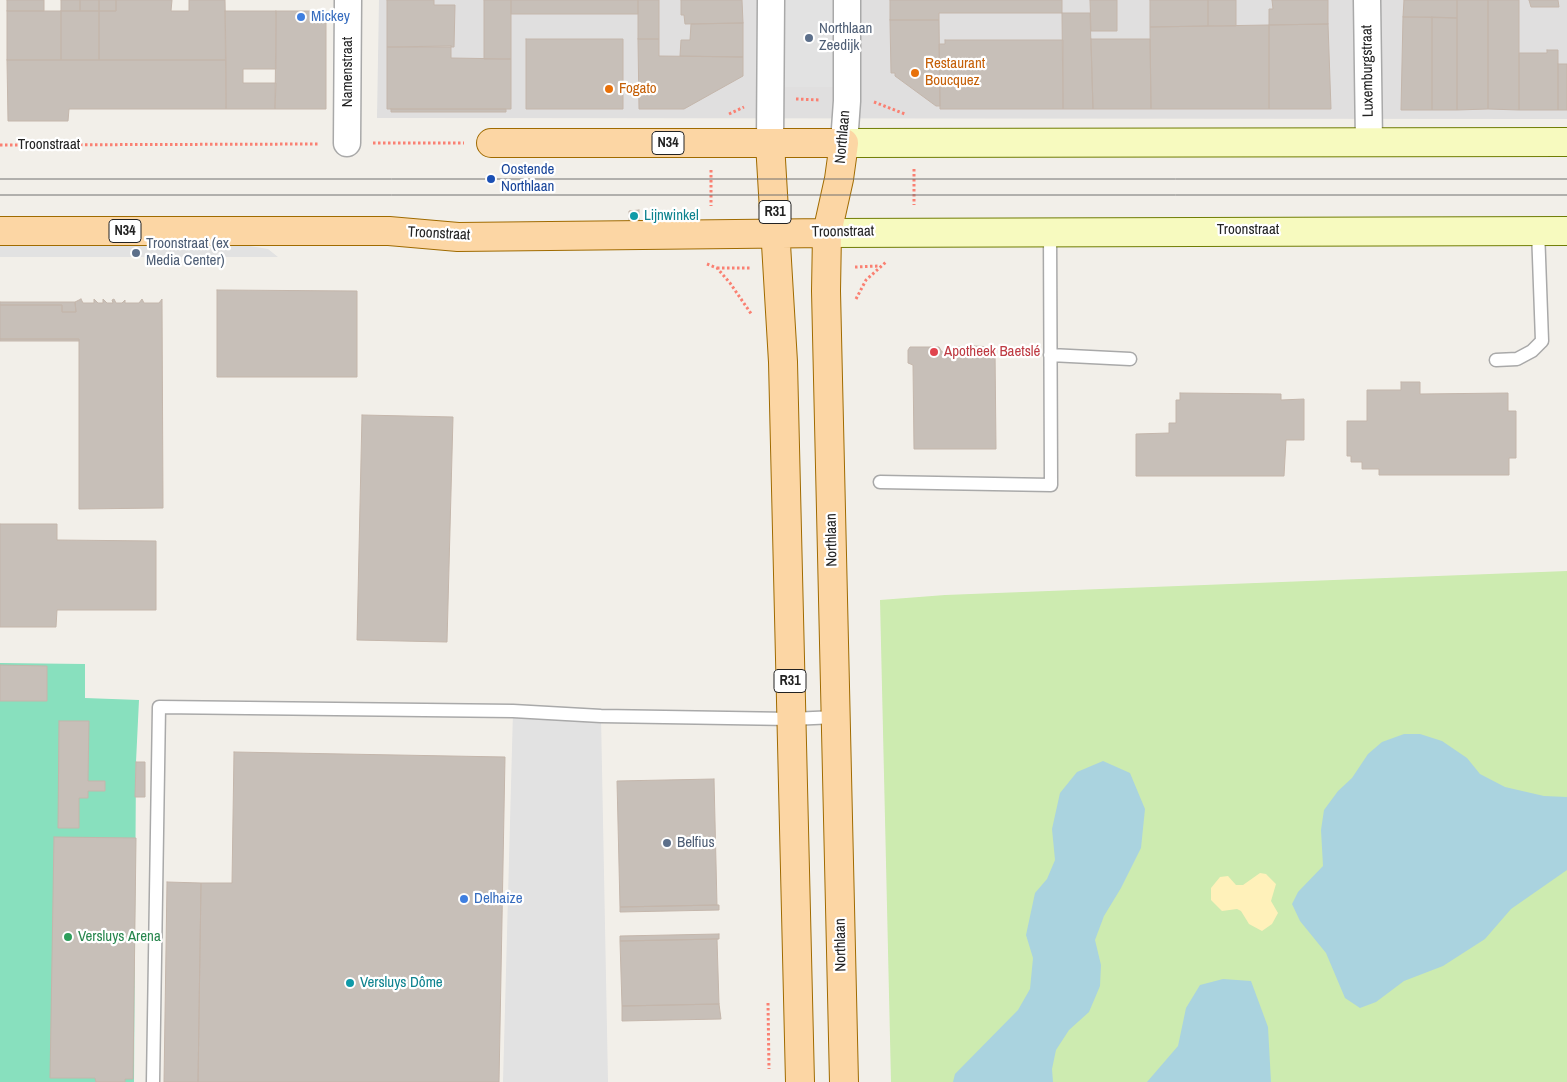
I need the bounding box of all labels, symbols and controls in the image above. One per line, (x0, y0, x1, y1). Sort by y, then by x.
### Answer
place label: Mickey (311, 8, 350, 26)
marker: Mickey (295, 11, 307, 23)
place label: Northlaan Zeedijk (819, 20, 872, 55)
street label: Luxemburgstraat (1358, 25, 1378, 117)
marker: Northlaan Zeedijk (803, 32, 815, 44)
street label: Namenstraat (339, 37, 357, 107)
place label: Restaurant Boucquez (925, 55, 985, 90)
marker: Restaurant Boucquez (909, 67, 921, 79)
place label: Fogato (619, 80, 657, 98)
marker: Fogato (603, 83, 615, 95)
street label: Northlaan (832, 110, 854, 164)
road number: N34 (652, 132, 684, 154)
street label: Troonstraat (18, 136, 80, 154)
place label: Oostende Northlaan (501, 161, 554, 196)
marker: Oostende Northlaan (485, 173, 497, 185)
road number: R31 (759, 200, 791, 223)
place label: Lijnwinkel (644, 207, 699, 225)
marker: Lijnwinkel (628, 210, 640, 222)
road number: N34 (109, 220, 141, 242)
street label: Troonstraat (1217, 221, 1279, 239)
street label: Troonstraat (812, 222, 874, 242)
street label: Troonstraat (407, 223, 471, 245)
place label: Troonstraat (ex Media Center) (146, 235, 229, 270)
marker: Troonstraat (ex Media Center) (130, 247, 142, 259)
place label: Apotheek Baetslé (944, 343, 1040, 361)
marker: Apotheek Baetslé (928, 346, 940, 358)
street label: Northlaan (823, 513, 841, 567)
road number: R31 (774, 669, 806, 692)
place label: Belfius (677, 834, 715, 852)
marker: Belfius (661, 837, 673, 849)
place label: Delhaize (474, 890, 523, 908)
marker: Delhaize (458, 893, 470, 905)
street label: Northlaan (832, 918, 850, 972)
place label: Versluys Arena (78, 928, 161, 946)
marker: Versluys Arena (62, 931, 74, 943)
place label: Versluys Dôme (360, 974, 443, 992)
marker: Versluys Dôme (344, 977, 356, 989)

